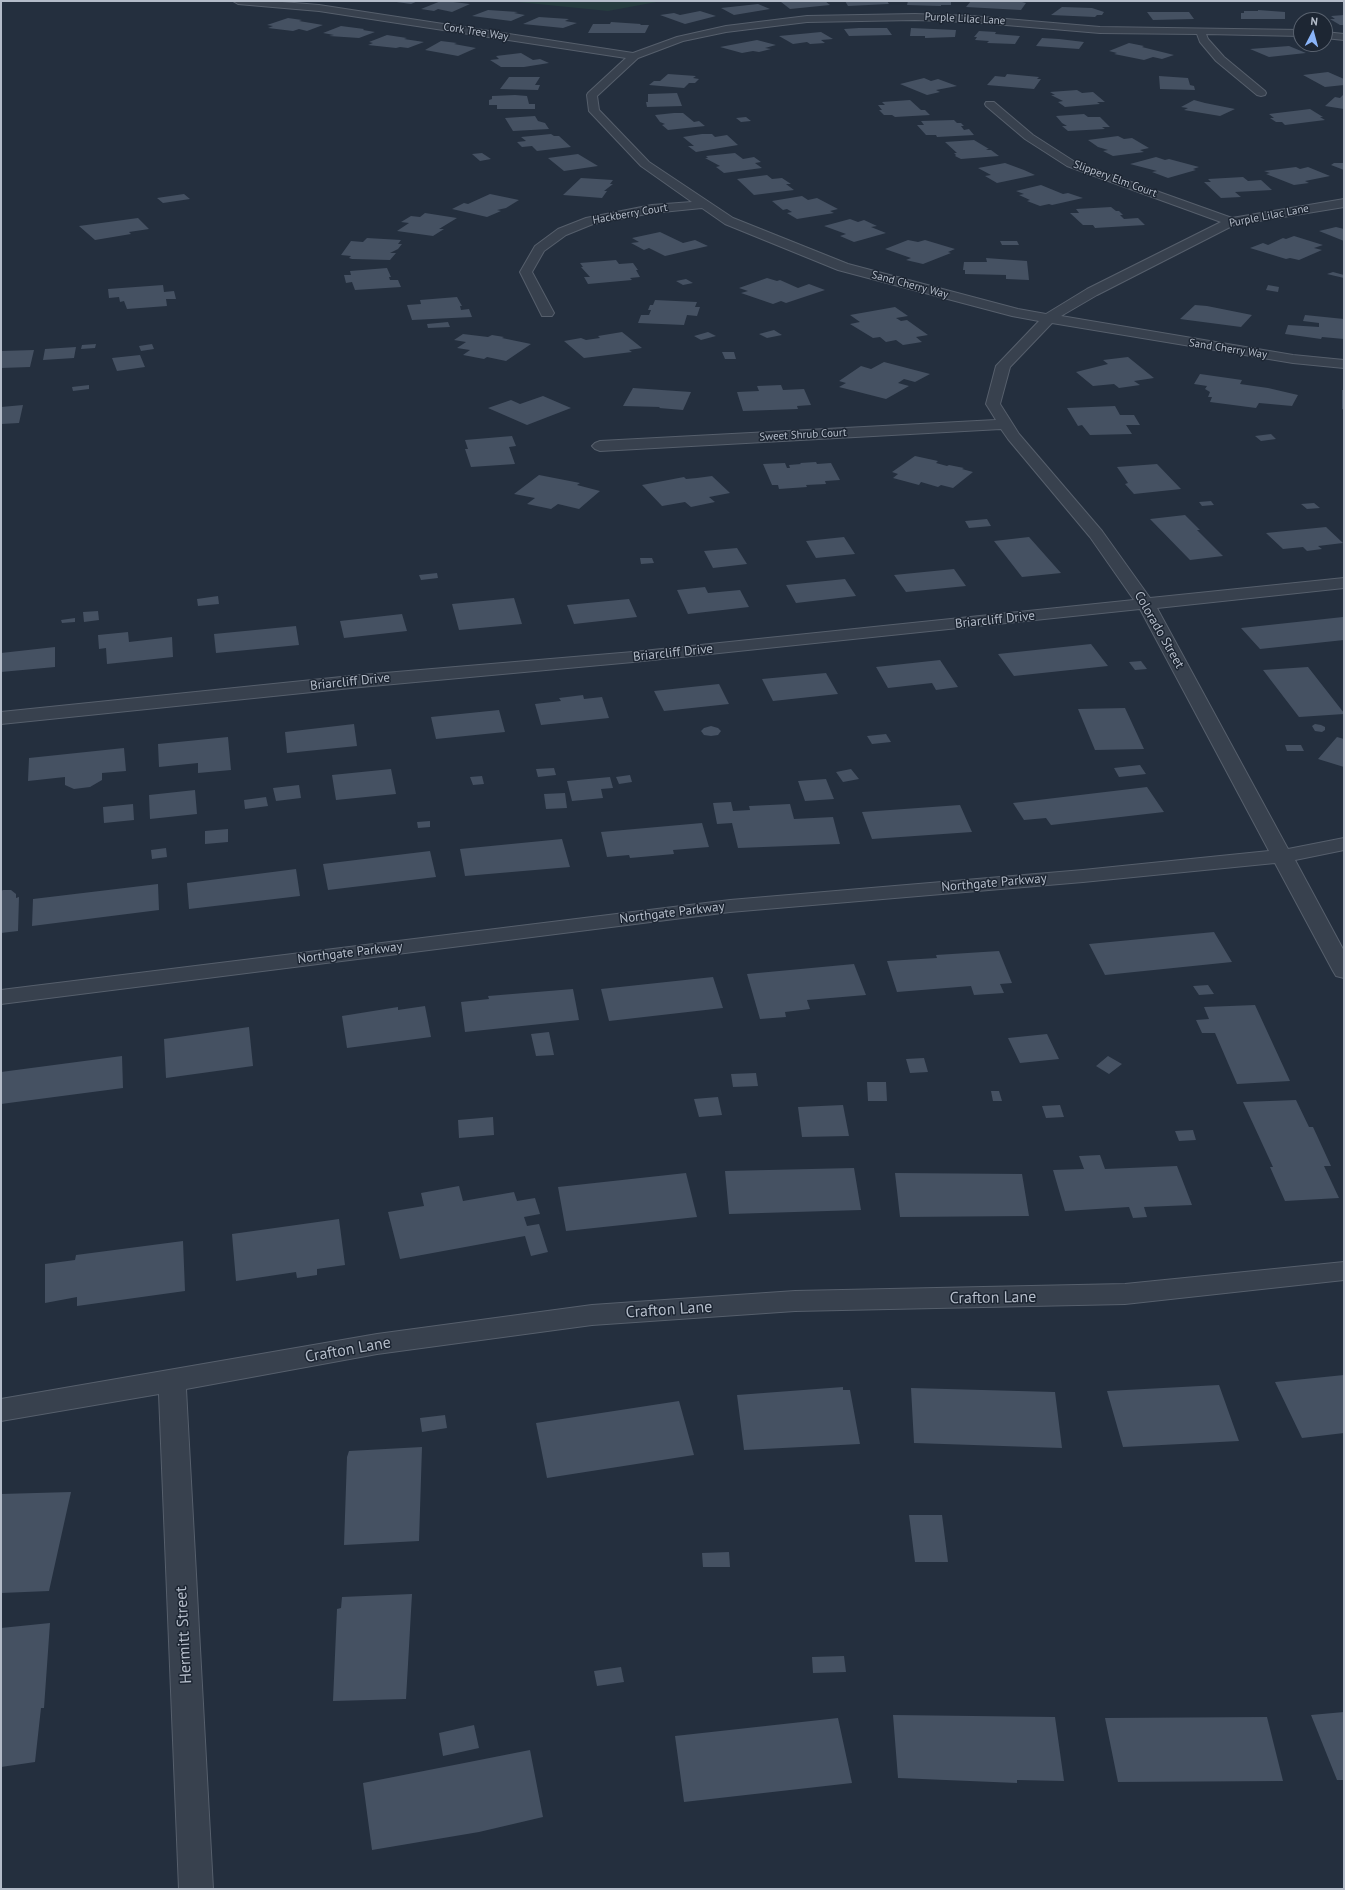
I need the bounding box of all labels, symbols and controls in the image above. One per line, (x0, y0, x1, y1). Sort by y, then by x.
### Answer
street label: Purple Lilac Lane (924, 10, 1006, 28)
north arrow (1293, 12, 1333, 52)
text: N (1310, 14, 1318, 28)
street label: Cork Tree Way (443, 20, 509, 44)
street label: Slippery Elm Court (1071, 158, 1159, 200)
street label: Hackberry Court (592, 201, 668, 227)
street label: Purple Lilac Lane (1228, 202, 1310, 230)
street label: Sand Cherry Way (870, 268, 950, 302)
street label: Sand Cherry Way (1188, 336, 1268, 362)
street label: Sweet Shrub Court (759, 426, 847, 444)
street label: Colorado Street (1131, 589, 1187, 671)
street label: Briarcliff Drive (954, 608, 1036, 632)
street label: Briarcliff Drive (632, 641, 714, 665)
street label: Briarcliff Drive (309, 670, 391, 694)
street label: Northgate Parkway (941, 871, 1047, 895)
street label: Northgate Parkway (619, 899, 725, 927)
street label: Northgate Parkway (297, 939, 403, 967)
street label: Crafton Lane (949, 1288, 1037, 1308)
street label: Crafton Lane (625, 1297, 713, 1323)
street label: Crafton Lane (304, 1333, 392, 1367)
street label: Hermitt Street (172, 1586, 196, 1684)

